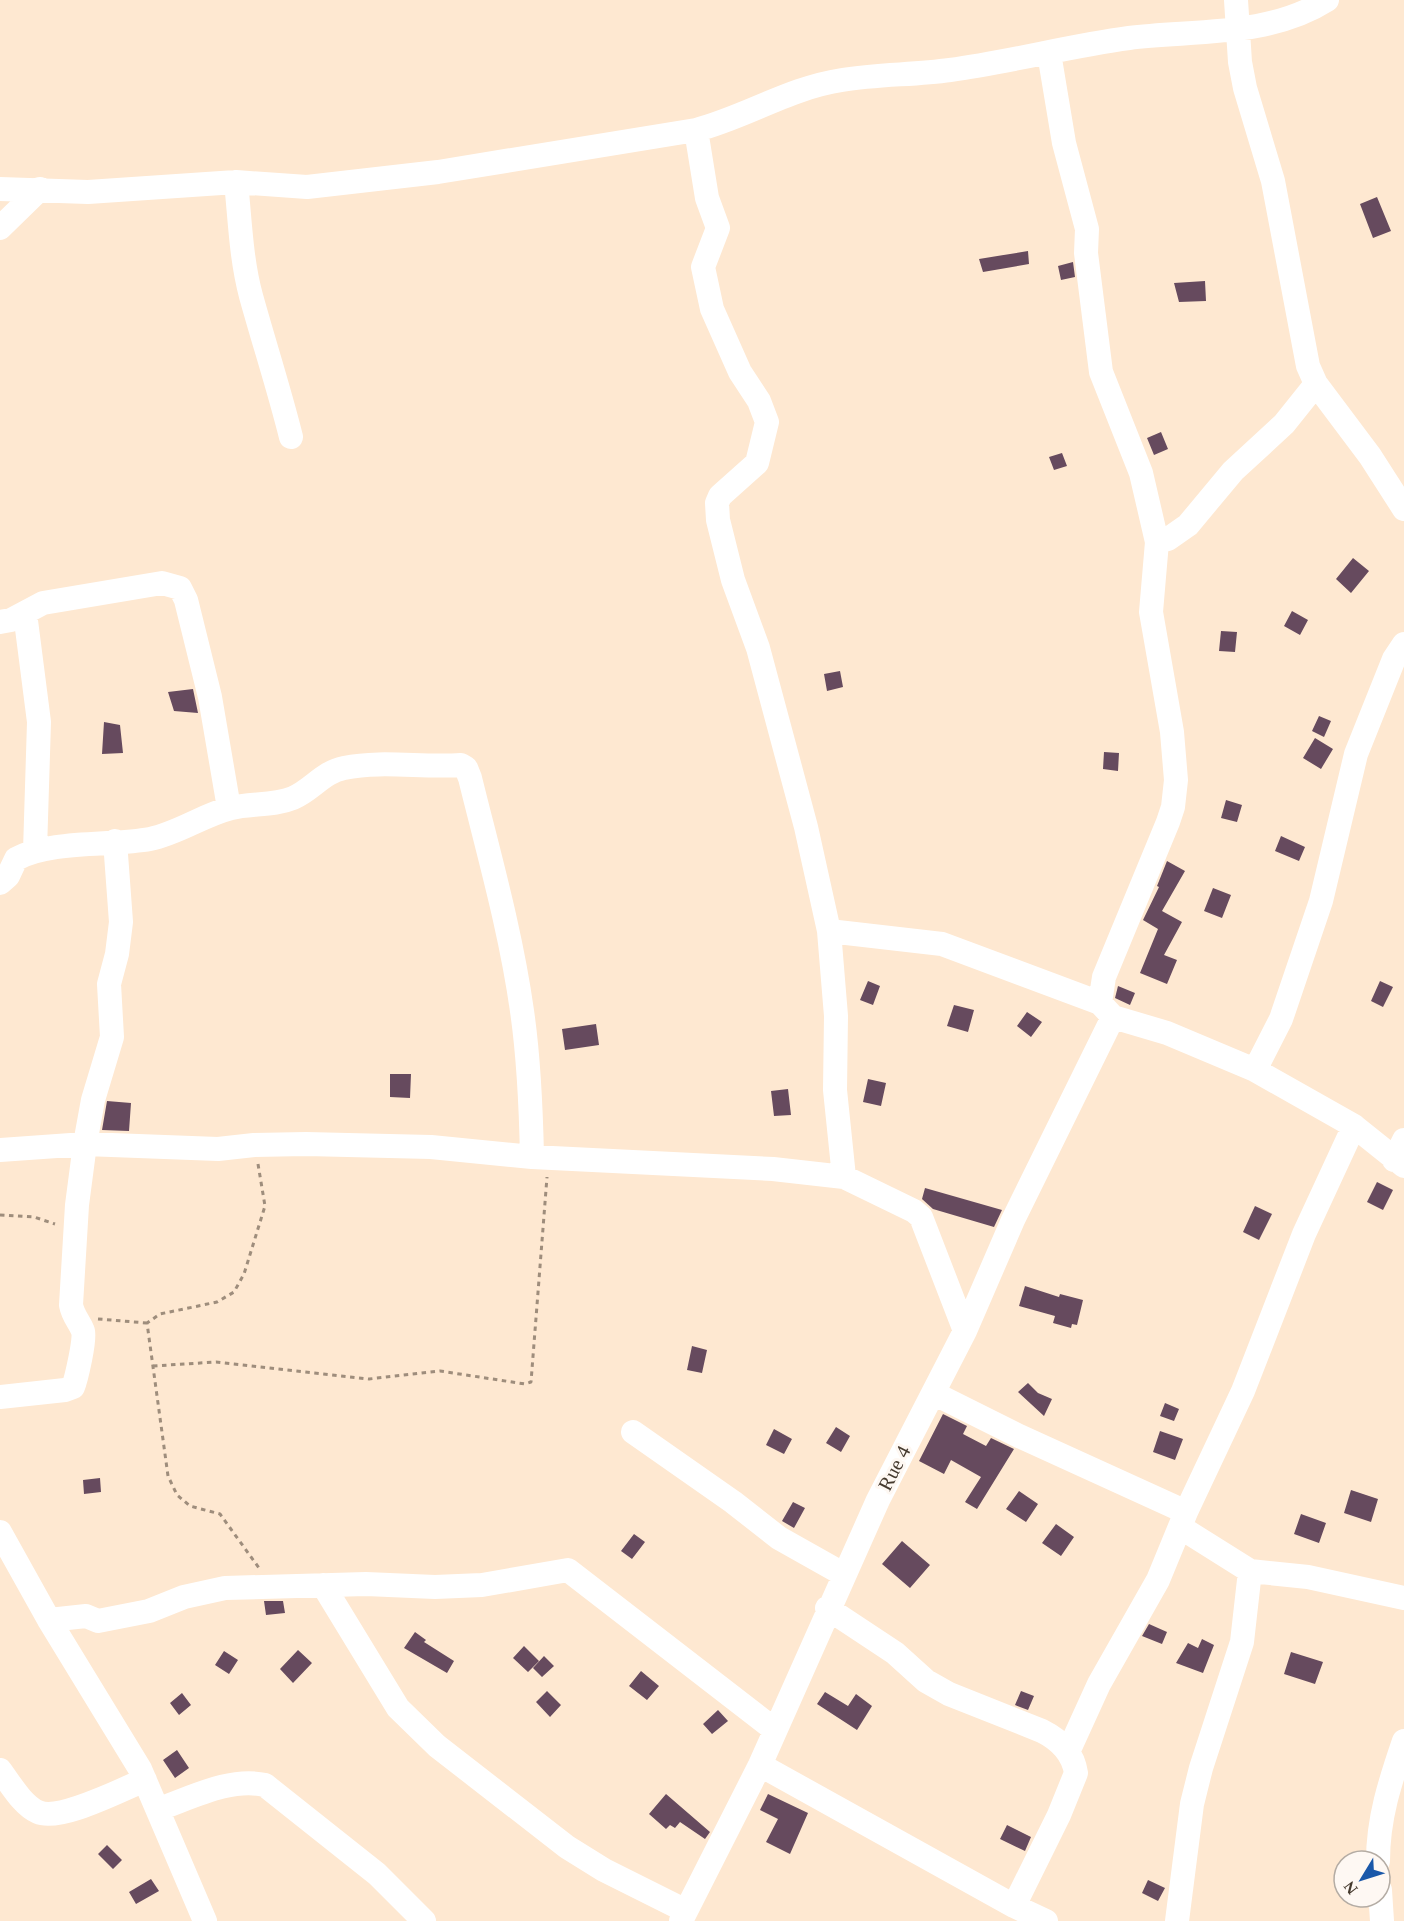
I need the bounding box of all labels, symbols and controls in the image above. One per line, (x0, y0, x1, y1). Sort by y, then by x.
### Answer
street label: Rue 4 (873, 1442, 915, 1494)
north arrow (1332, 1849, 1392, 1909)
text: N (1340, 1878, 1361, 1898)

